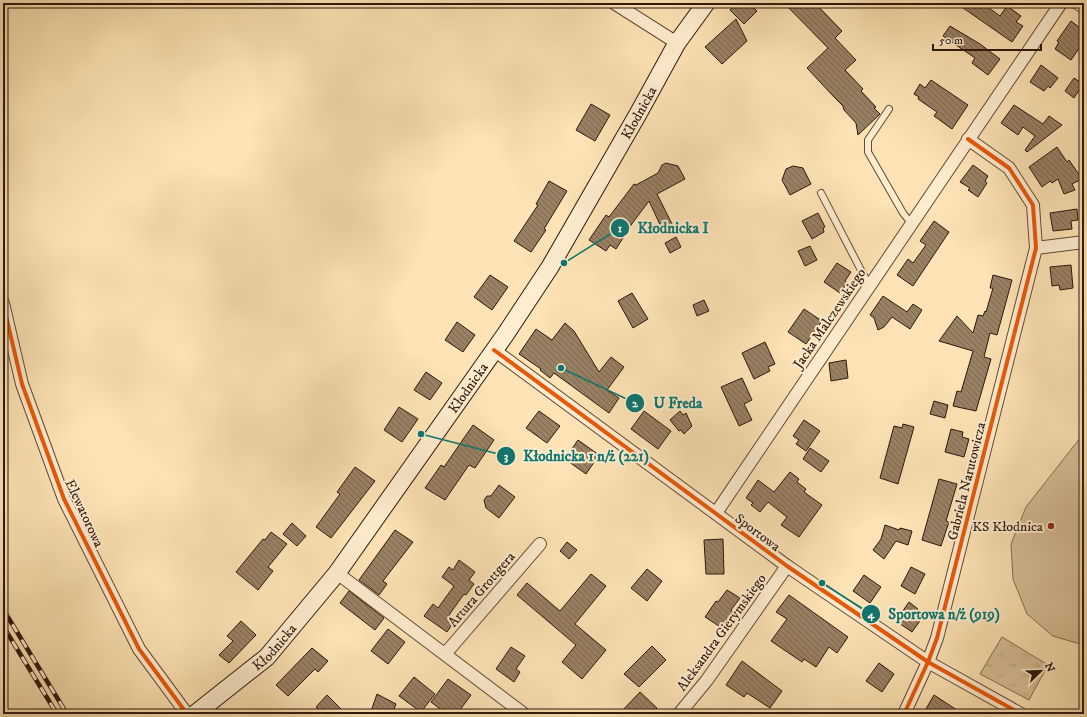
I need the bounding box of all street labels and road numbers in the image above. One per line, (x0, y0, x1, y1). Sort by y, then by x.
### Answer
street label: Kłodnicka (617, 84, 661, 143)
street label: Jacka Malczewskiego (788, 265, 870, 374)
street label: Kłodnicka (445, 359, 493, 417)
street label: Gabriela Narutowicza (944, 420, 990, 542)
street label: Elewatorowa (61, 477, 108, 550)
street label: Sportowa (731, 510, 784, 556)
street label: Artura Grottgera (444, 548, 519, 631)
street label: Aleksandra Gierymskiego (673, 570, 771, 695)
street label: Kłodnicka (249, 620, 301, 675)

